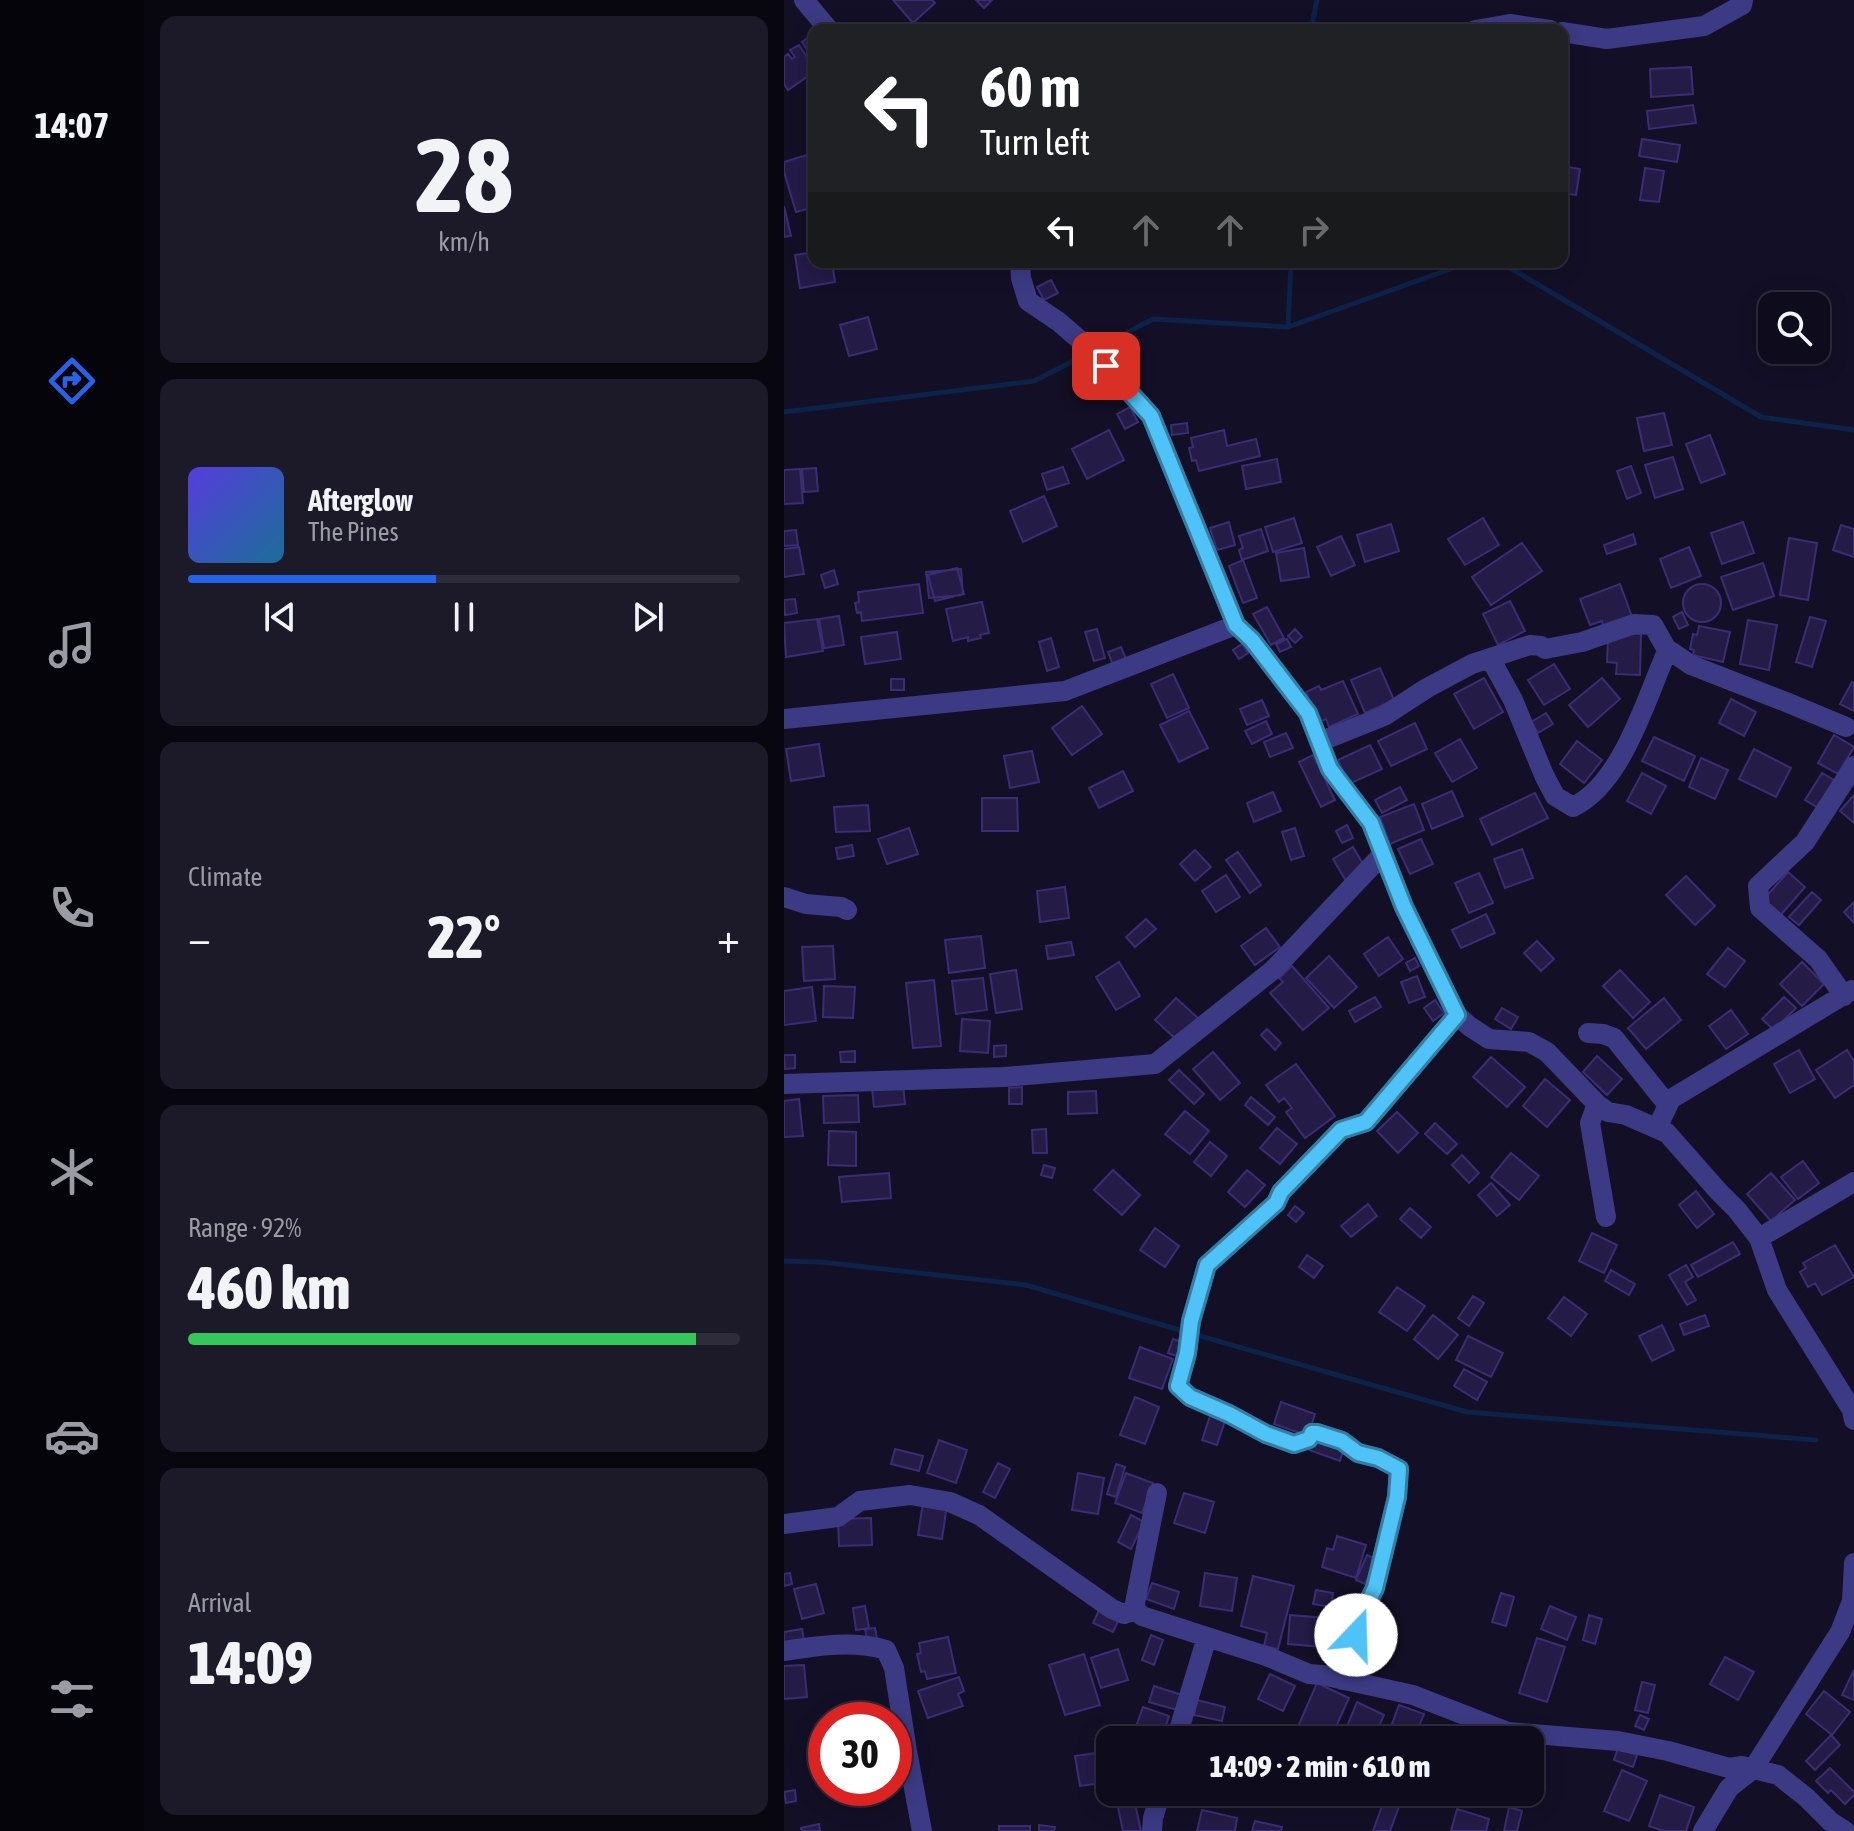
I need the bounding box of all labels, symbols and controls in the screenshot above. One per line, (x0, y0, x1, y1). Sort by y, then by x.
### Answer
text: 60 m (980, 55, 1081, 119)
icon: left (848, 56, 952, 160)
text: 14:07 (35, 104, 109, 146)
text: 28 (415, 115, 513, 234)
text: Turn left (980, 121, 1090, 163)
icon: left (1040, 208, 1084, 252)
icon: ahead (1124, 208, 1168, 252)
icon: ahead (1208, 208, 1252, 252)
icon: right (1292, 208, 1336, 252)
text: km/h (438, 227, 490, 257)
map controls (1758, 292, 1830, 364)
button: search (1758, 292, 1830, 364)
pin (1072, 332, 1140, 400)
icon: arrive (1084, 344, 1128, 388)
icon: directions (44, 353, 100, 409)
text: Afterglow (308, 483, 413, 517)
text: The Pines (308, 517, 399, 547)
icon: previous (258, 595, 302, 639)
icon: pause (442, 595, 486, 639)
icon: next (626, 595, 670, 639)
icon: music (44, 617, 100, 673)
text: Climate (188, 862, 262, 892)
icon: phone (44, 880, 100, 936)
text: 22° (428, 902, 500, 971)
text: − (188, 912, 211, 962)
text: + (717, 912, 740, 962)
icon: climate (44, 1144, 100, 1200)
text: Range · 92% (188, 1213, 301, 1243)
text: 460 km (188, 1253, 350, 1322)
icon: car (44, 1408, 100, 1464)
text: Arrival (188, 1588, 252, 1618)
position arrow (1314, 1593, 1398, 1677)
text: 14:09 (188, 1628, 313, 1697)
icon: filters (44, 1671, 100, 1727)
speed limit sign: 30 (808, 1702, 912, 1806)
text: 14:09 · 2 min · 610 m (1210, 1749, 1430, 1783)

